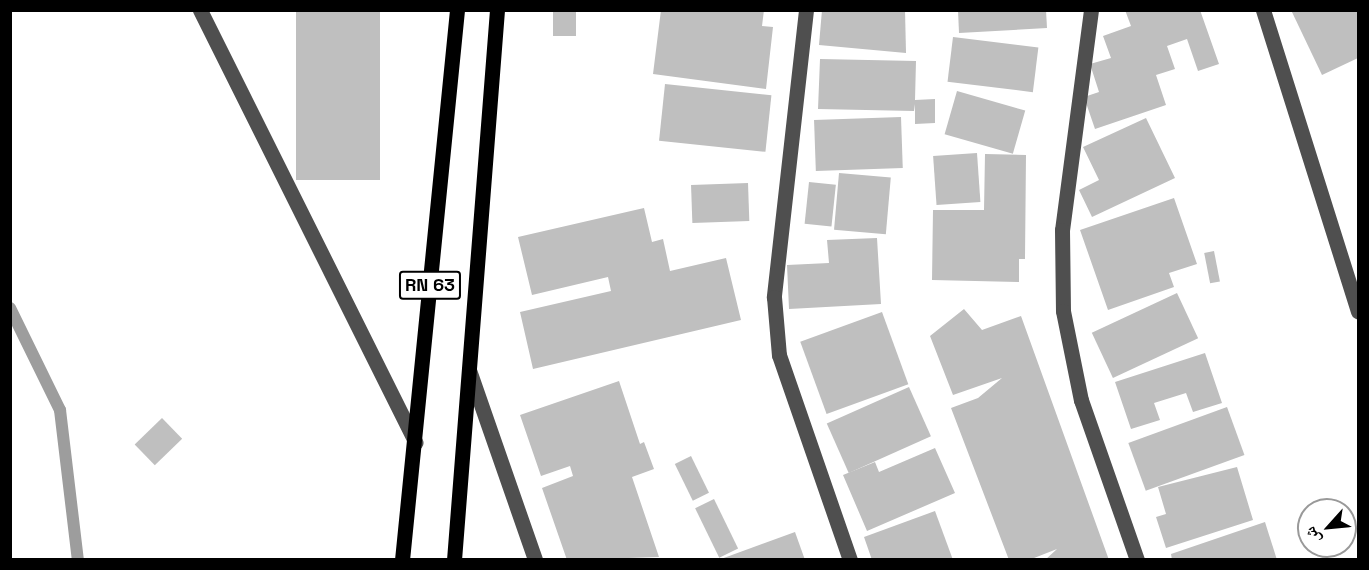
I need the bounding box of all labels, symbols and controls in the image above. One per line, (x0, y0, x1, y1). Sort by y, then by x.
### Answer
road number: RN 63 (398, 270, 462, 300)
north arrow (1297, 498, 1357, 558)
text: ش (1299, 523, 1326, 548)

